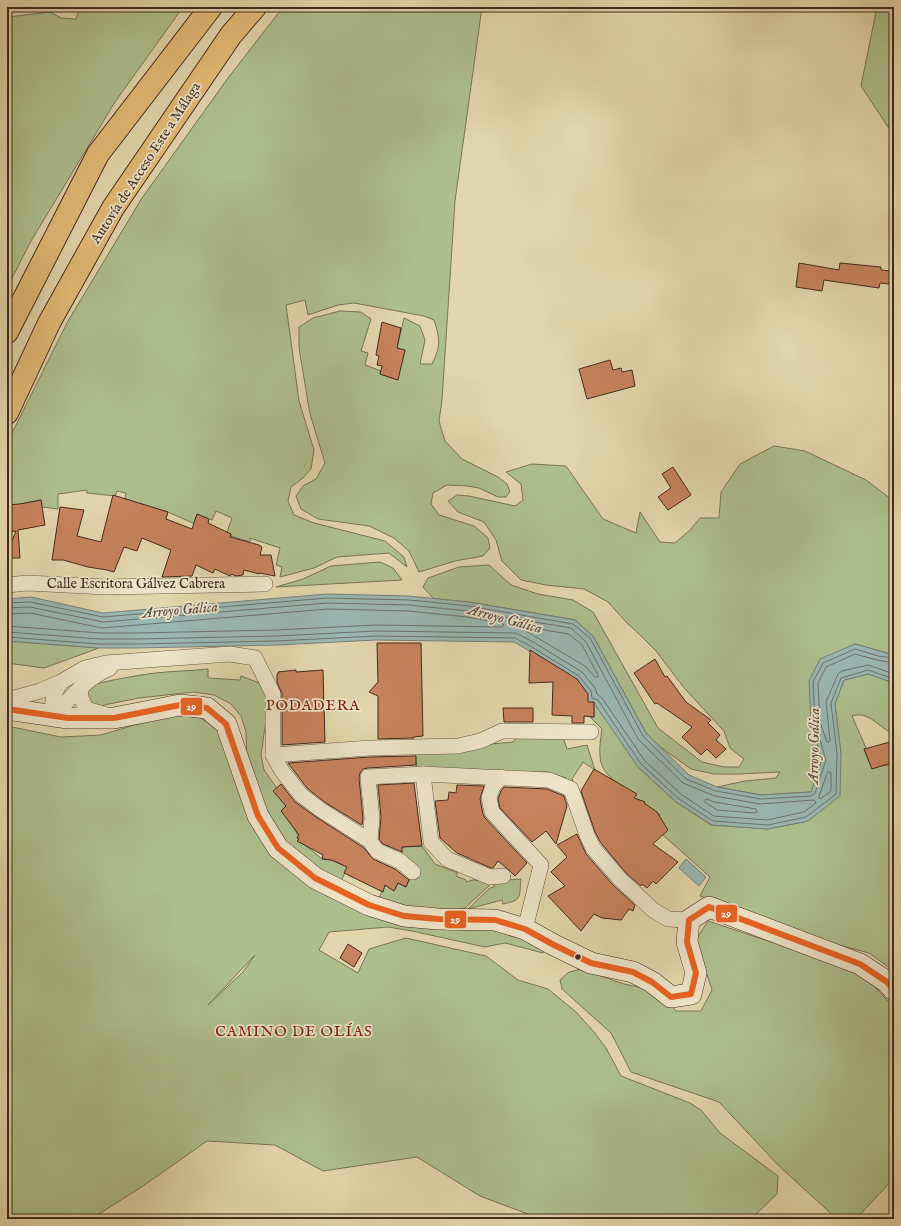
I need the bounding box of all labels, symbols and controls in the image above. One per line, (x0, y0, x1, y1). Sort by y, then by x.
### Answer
street label: Autovía de Acceso Este a Málaga (86, 78, 206, 248)
street label: Calle Escritora Gálvez Cabrera (47, 575, 226, 593)
water label: Arroyo Gálica (139, 597, 219, 623)
water label: Arroyo Gálica (464, 599, 545, 638)
district label: PODADERA (266, 696, 360, 715)
line badge: 29 (180, 697, 203, 716)
text: 29 (186, 700, 196, 714)
water label: Arroyo Gálica (804, 707, 824, 786)
line badge: 29 (715, 904, 738, 923)
text: 29 (721, 907, 731, 921)
line badge: 29 (444, 910, 467, 929)
text: 29 (450, 913, 460, 927)
unlabelled marker (573, 952, 583, 962)
district label: CAMINO DE OLÍAS (215, 1022, 373, 1041)

